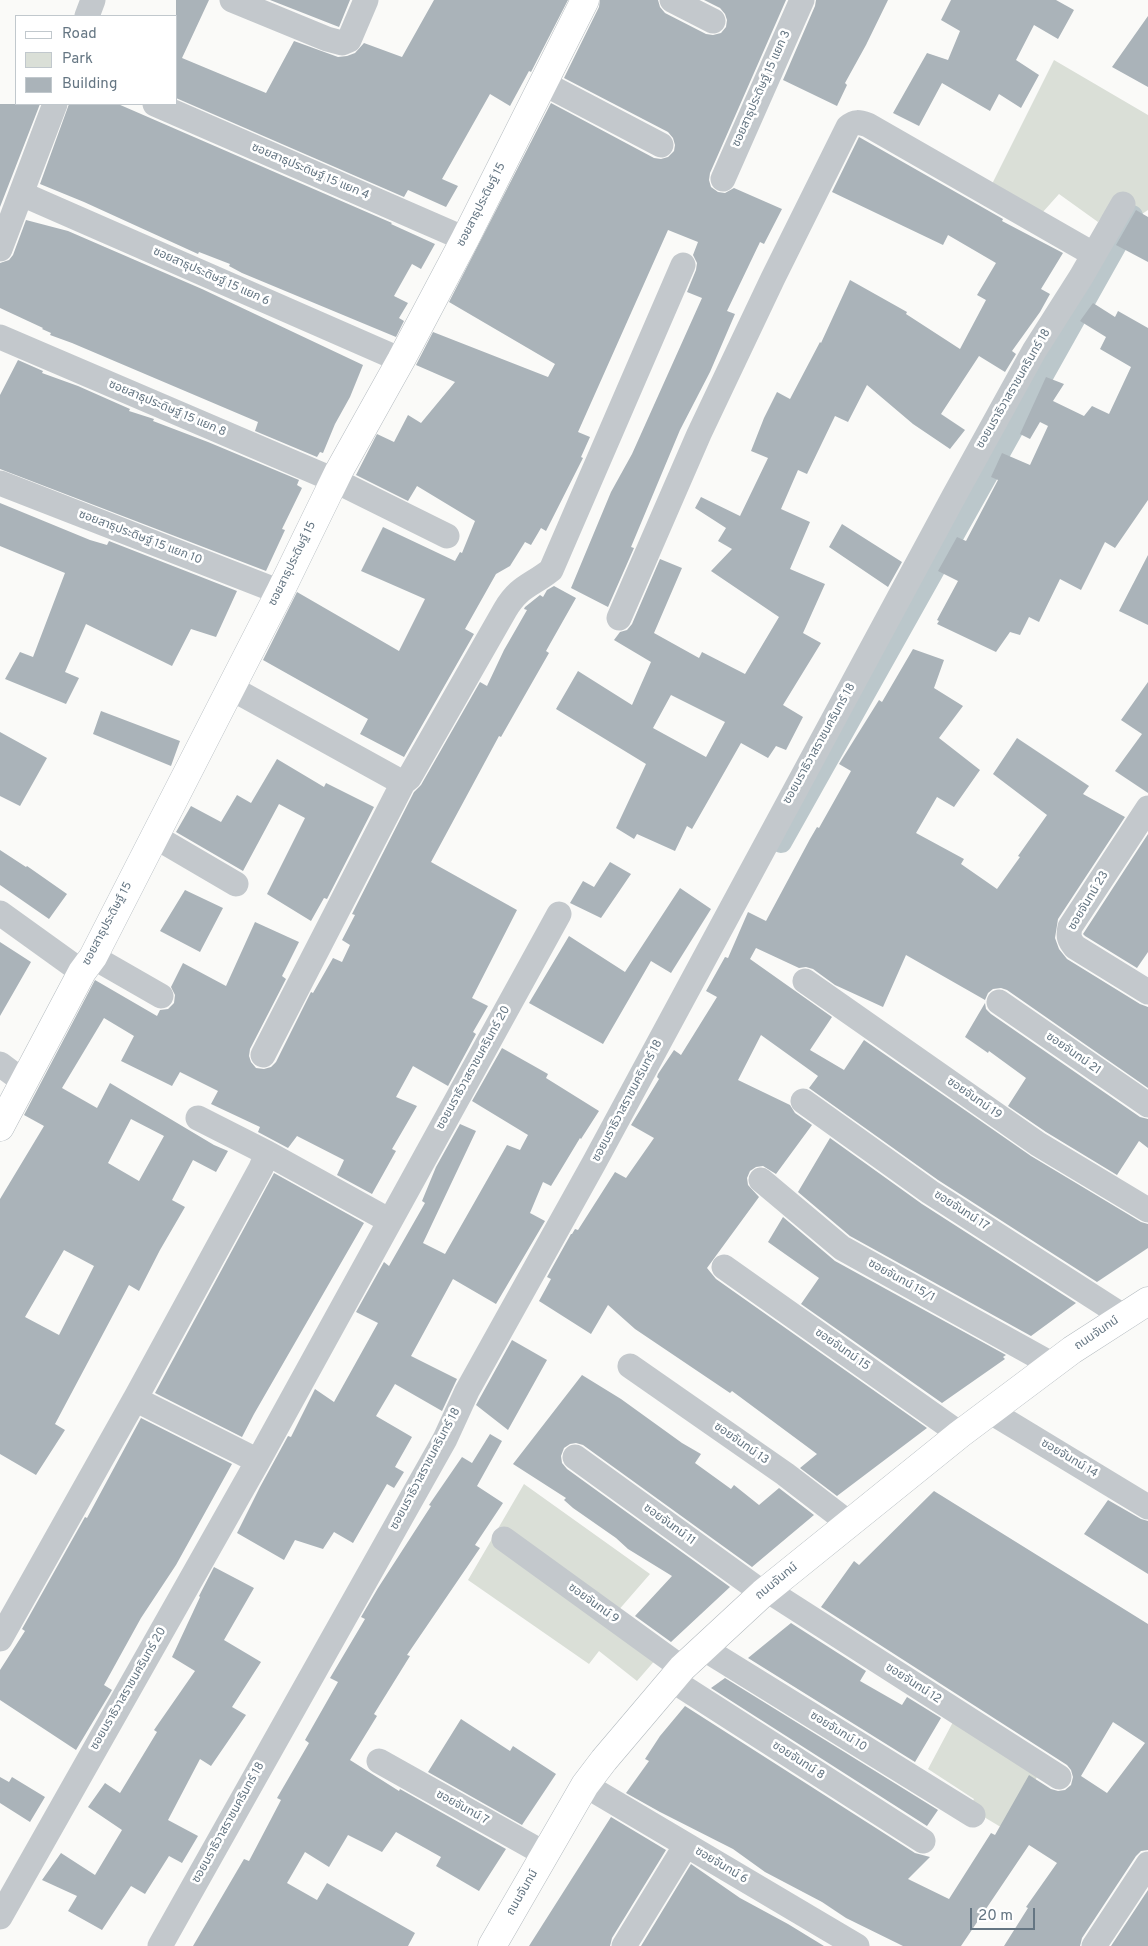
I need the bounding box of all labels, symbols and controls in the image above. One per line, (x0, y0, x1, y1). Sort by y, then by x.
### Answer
legend (15, 15, 178, 105)
text: Road (62, 25, 97, 44)
street label: ซอยสาธุประดิษฐ์ 15 แยก 3 (730, 28, 794, 150)
text: Park (62, 50, 93, 69)
text: Building (62, 75, 117, 94)
street label: ซอยสาธุประดิษฐ์ 15 แยก 4 (249, 141, 371, 203)
street label: ซอยสาธุประดิษฐ์ 15 (455, 161, 509, 249)
street label: ซอยสาธุประดิษฐ์ 15 แยก 6 (150, 245, 272, 309)
street label: ซอยนราธิวาสราชนครินทร์ 18 (974, 327, 1054, 451)
street label: ซอยสาธุประดิษฐ์ 15 แยก 8 (106, 378, 228, 440)
street label: ซอยสาธุประดิษฐ์ 15 แยก 10 (76, 508, 204, 568)
street label: ซอยสาธุประดิษฐ์ 15 (266, 519, 320, 609)
street label: ซอยนราธิวาสราชนครินทร์ 18 (781, 681, 859, 807)
street label: ซอยจันทน์ 23 (1066, 869, 1112, 933)
street label: ซอยสาธุประดิษฐ์ 15 (80, 880, 136, 968)
street label: ซอยนราธิวาสราชนครินทร์ 20 (434, 1004, 514, 1132)
street label: ซอยจันทน์ 21 (1043, 1030, 1103, 1078)
street label: ซอยนราธิวาสราชนครินทร์ 18 (590, 1038, 666, 1164)
street label: ซอยจันทน์ 19 (944, 1075, 1004, 1123)
street label: ซอยจันทน์ 17 (931, 1188, 991, 1234)
street label: ซอยจันทน์ 15/1 (865, 1257, 937, 1305)
street label: ถนนจันทน์ (1072, 1314, 1122, 1354)
street label: ซอยจันทน์ 15 (812, 1326, 872, 1374)
street label: ซอยนราธิวาสราชนครินทร์ 18 (388, 1406, 464, 1532)
street label: ซอยจันทน์ 13 (711, 1420, 771, 1468)
street label: ซอยจันทน์ 14 (1038, 1436, 1100, 1482)
street label: ซอยจันทน์ 11 (640, 1501, 698, 1549)
street label: ถนนจันทน์ (753, 1561, 801, 1603)
street label: ซอยจันทน์ 9 (565, 1581, 621, 1627)
street label: ซอยนราธิวาสราชนครินทร์ 20 (88, 1625, 170, 1753)
street label: ซอยจันทน์ 12 (882, 1661, 944, 1707)
street label: ซอยจันทน์ 10 (807, 1709, 869, 1755)
street label: ซอยจันทน์ 8 (769, 1739, 827, 1783)
street label: ซอยนราธิวาสราชนครินทร์ 18 (190, 1760, 268, 1886)
street label: ซอยจันทน์ 7 (433, 1788, 491, 1828)
street label: ซอยจันทน์ 6 (692, 1845, 750, 1887)
street label: ถนนจันทน์ (504, 1868, 542, 1918)
scale bar (973, 1898, 1038, 1930)
text: 20 m (978, 1907, 1013, 1926)

